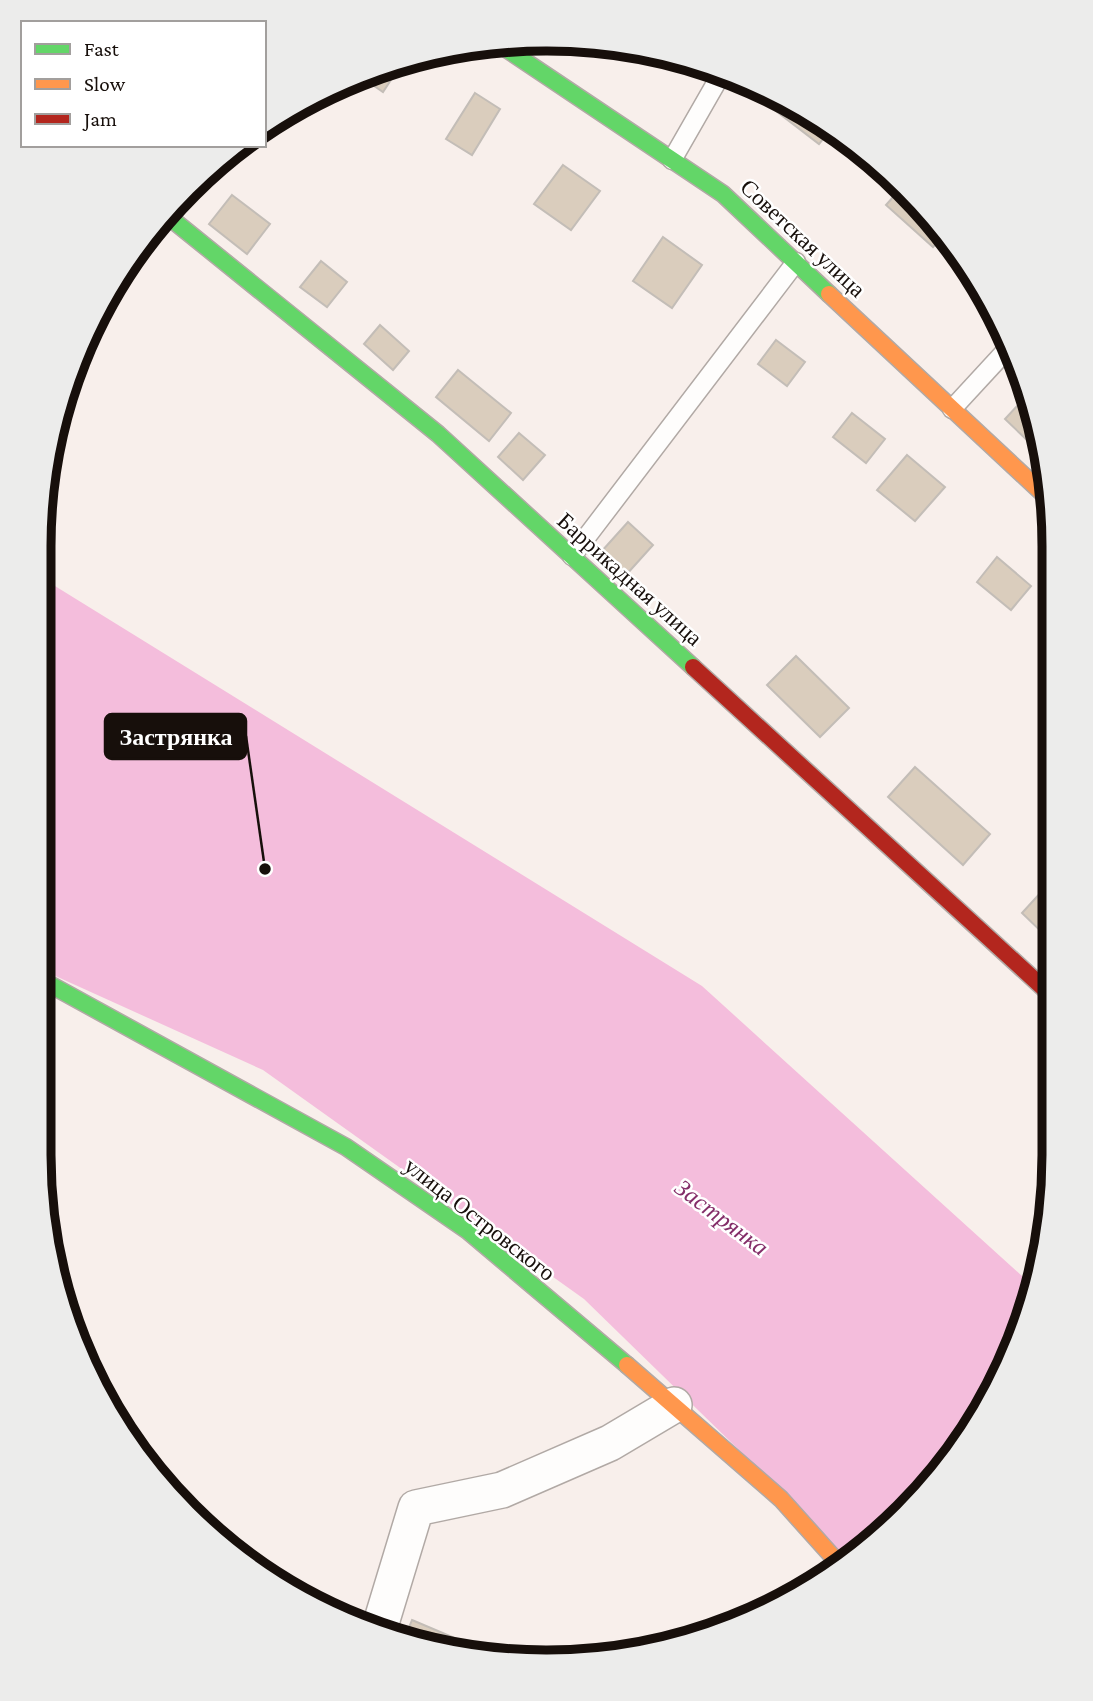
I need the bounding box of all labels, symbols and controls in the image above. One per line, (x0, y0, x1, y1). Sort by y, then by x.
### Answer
legend (21, 21, 266, 147)
text: Fast (84, 37, 120, 61)
text: Slow (84, 72, 126, 96)
text: Jam (82, 107, 117, 131)
street label: Советская улица (735, 174, 871, 302)
street label: Баррикадная улица (552, 507, 708, 651)
callout: Застрянка (105, 714, 246, 759)
text: Застрянка (119, 723, 233, 750)
street label: улица Островского (399, 1152, 561, 1286)
water label: Застрянка (670, 1173, 774, 1261)

